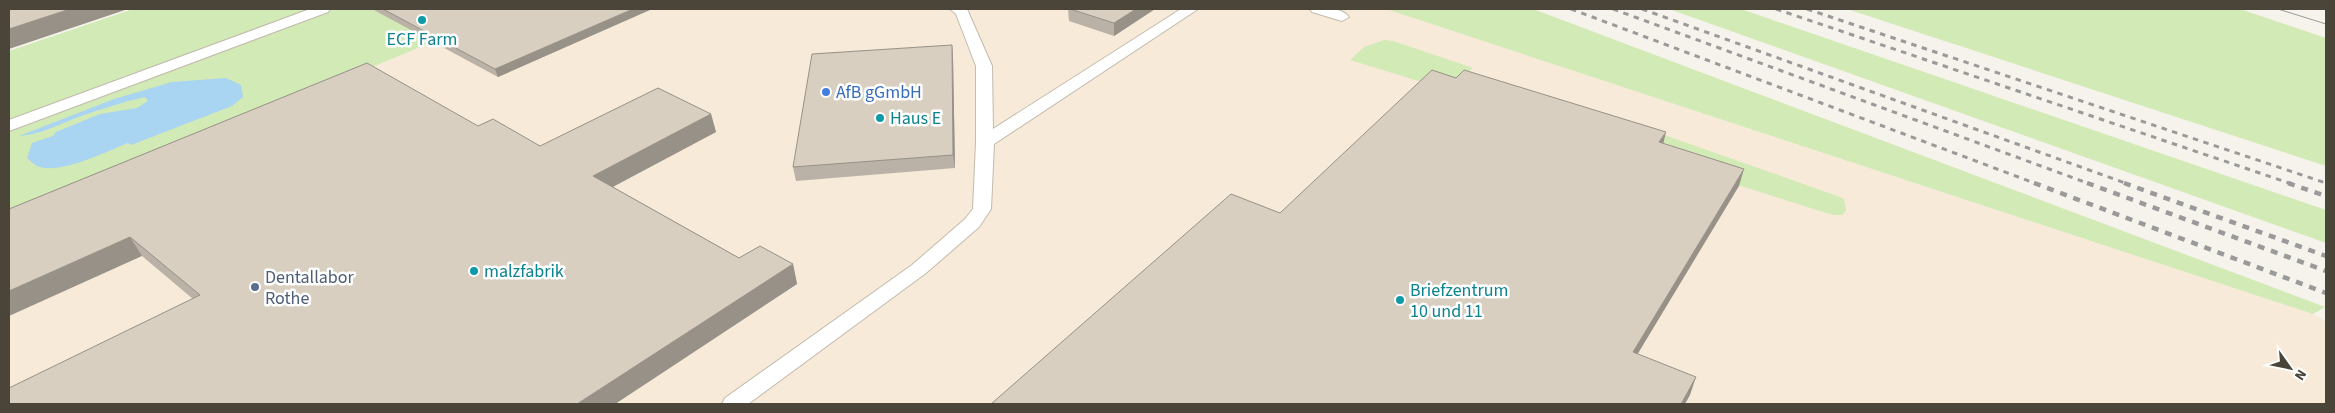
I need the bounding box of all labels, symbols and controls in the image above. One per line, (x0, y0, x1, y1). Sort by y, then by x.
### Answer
marker: ECF Farm (416, 14, 428, 26)
place label: ECF Farm (387, 27, 457, 52)
place label: AfB gGmbH (836, 80, 922, 105)
marker: AfB gGmbH (820, 86, 832, 98)
place label: Haus E (890, 106, 941, 131)
marker: Haus E (874, 112, 886, 124)
place label: malzfabrik (484, 259, 564, 284)
place label: Dentallabor Rothe (265, 265, 355, 311)
marker: malzfabrik (468, 265, 480, 277)
place label: Briefzentrum 10 und 11 (1410, 278, 1508, 324)
marker: Dentallabor Rothe (249, 281, 261, 293)
marker: Briefzentrum 10 und 11 (1394, 294, 1406, 306)
north arrow (2265, 343, 2315, 393)
text: N (2289, 365, 2311, 384)

